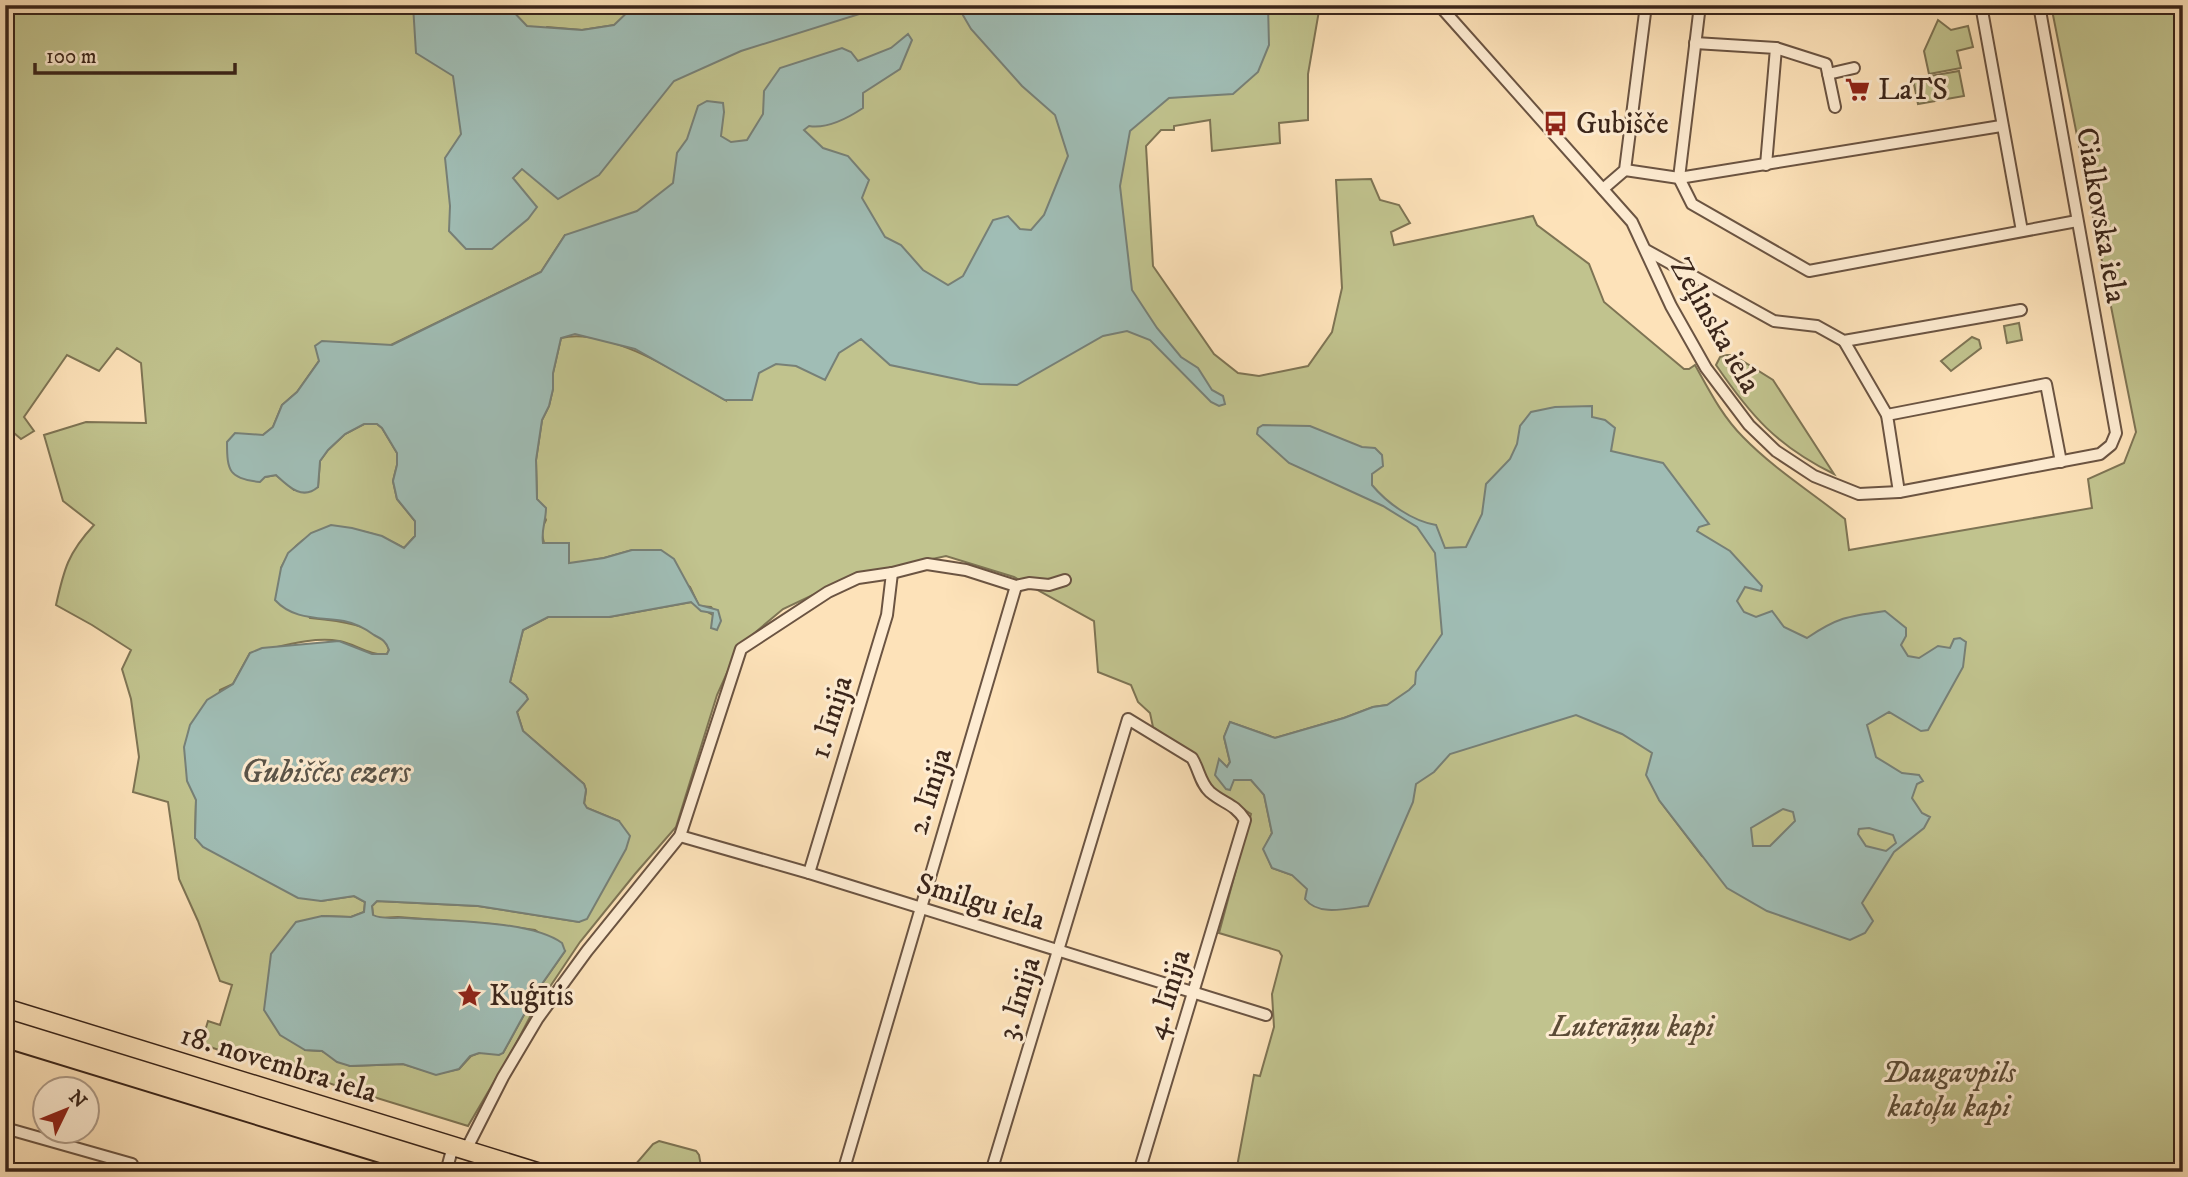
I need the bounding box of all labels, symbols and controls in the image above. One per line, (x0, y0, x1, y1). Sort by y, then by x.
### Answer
scale bar (35, 32, 234, 76)
text: 100 m (46, 44, 97, 70)
place label: LaTS (1878, 72, 1948, 109)
supermarket icon: LaTS (1844, 75, 1872, 103)
place label: Gubišče (1576, 106, 1669, 143)
bus stop icon: Gubišče (1542, 109, 1570, 137)
street label: Cialkovska iela (2067, 125, 2134, 306)
street label: Zeļinska iela (1661, 252, 1768, 400)
street label: 1. līnija (801, 671, 862, 763)
street label: 2. līnija (900, 743, 961, 839)
water label: Gubiščes ezers (242, 753, 412, 793)
street label: Smilgu iela (912, 865, 1050, 940)
street label: 4. līnija (1137, 945, 1200, 1044)
street label: 3. līnija (989, 952, 1050, 1044)
place label: Kuģītis (489, 978, 574, 1015)
place icon: Kuģītis (455, 981, 483, 1009)
park label: Luterāņu kapi (1548, 1009, 1716, 1046)
street label: 18. novembra iela (176, 1017, 382, 1112)
park label: Daugavpils katoļu kapi (1882, 1055, 2017, 1126)
north arrow (32, 1076, 102, 1146)
text: N (64, 1086, 91, 1113)

